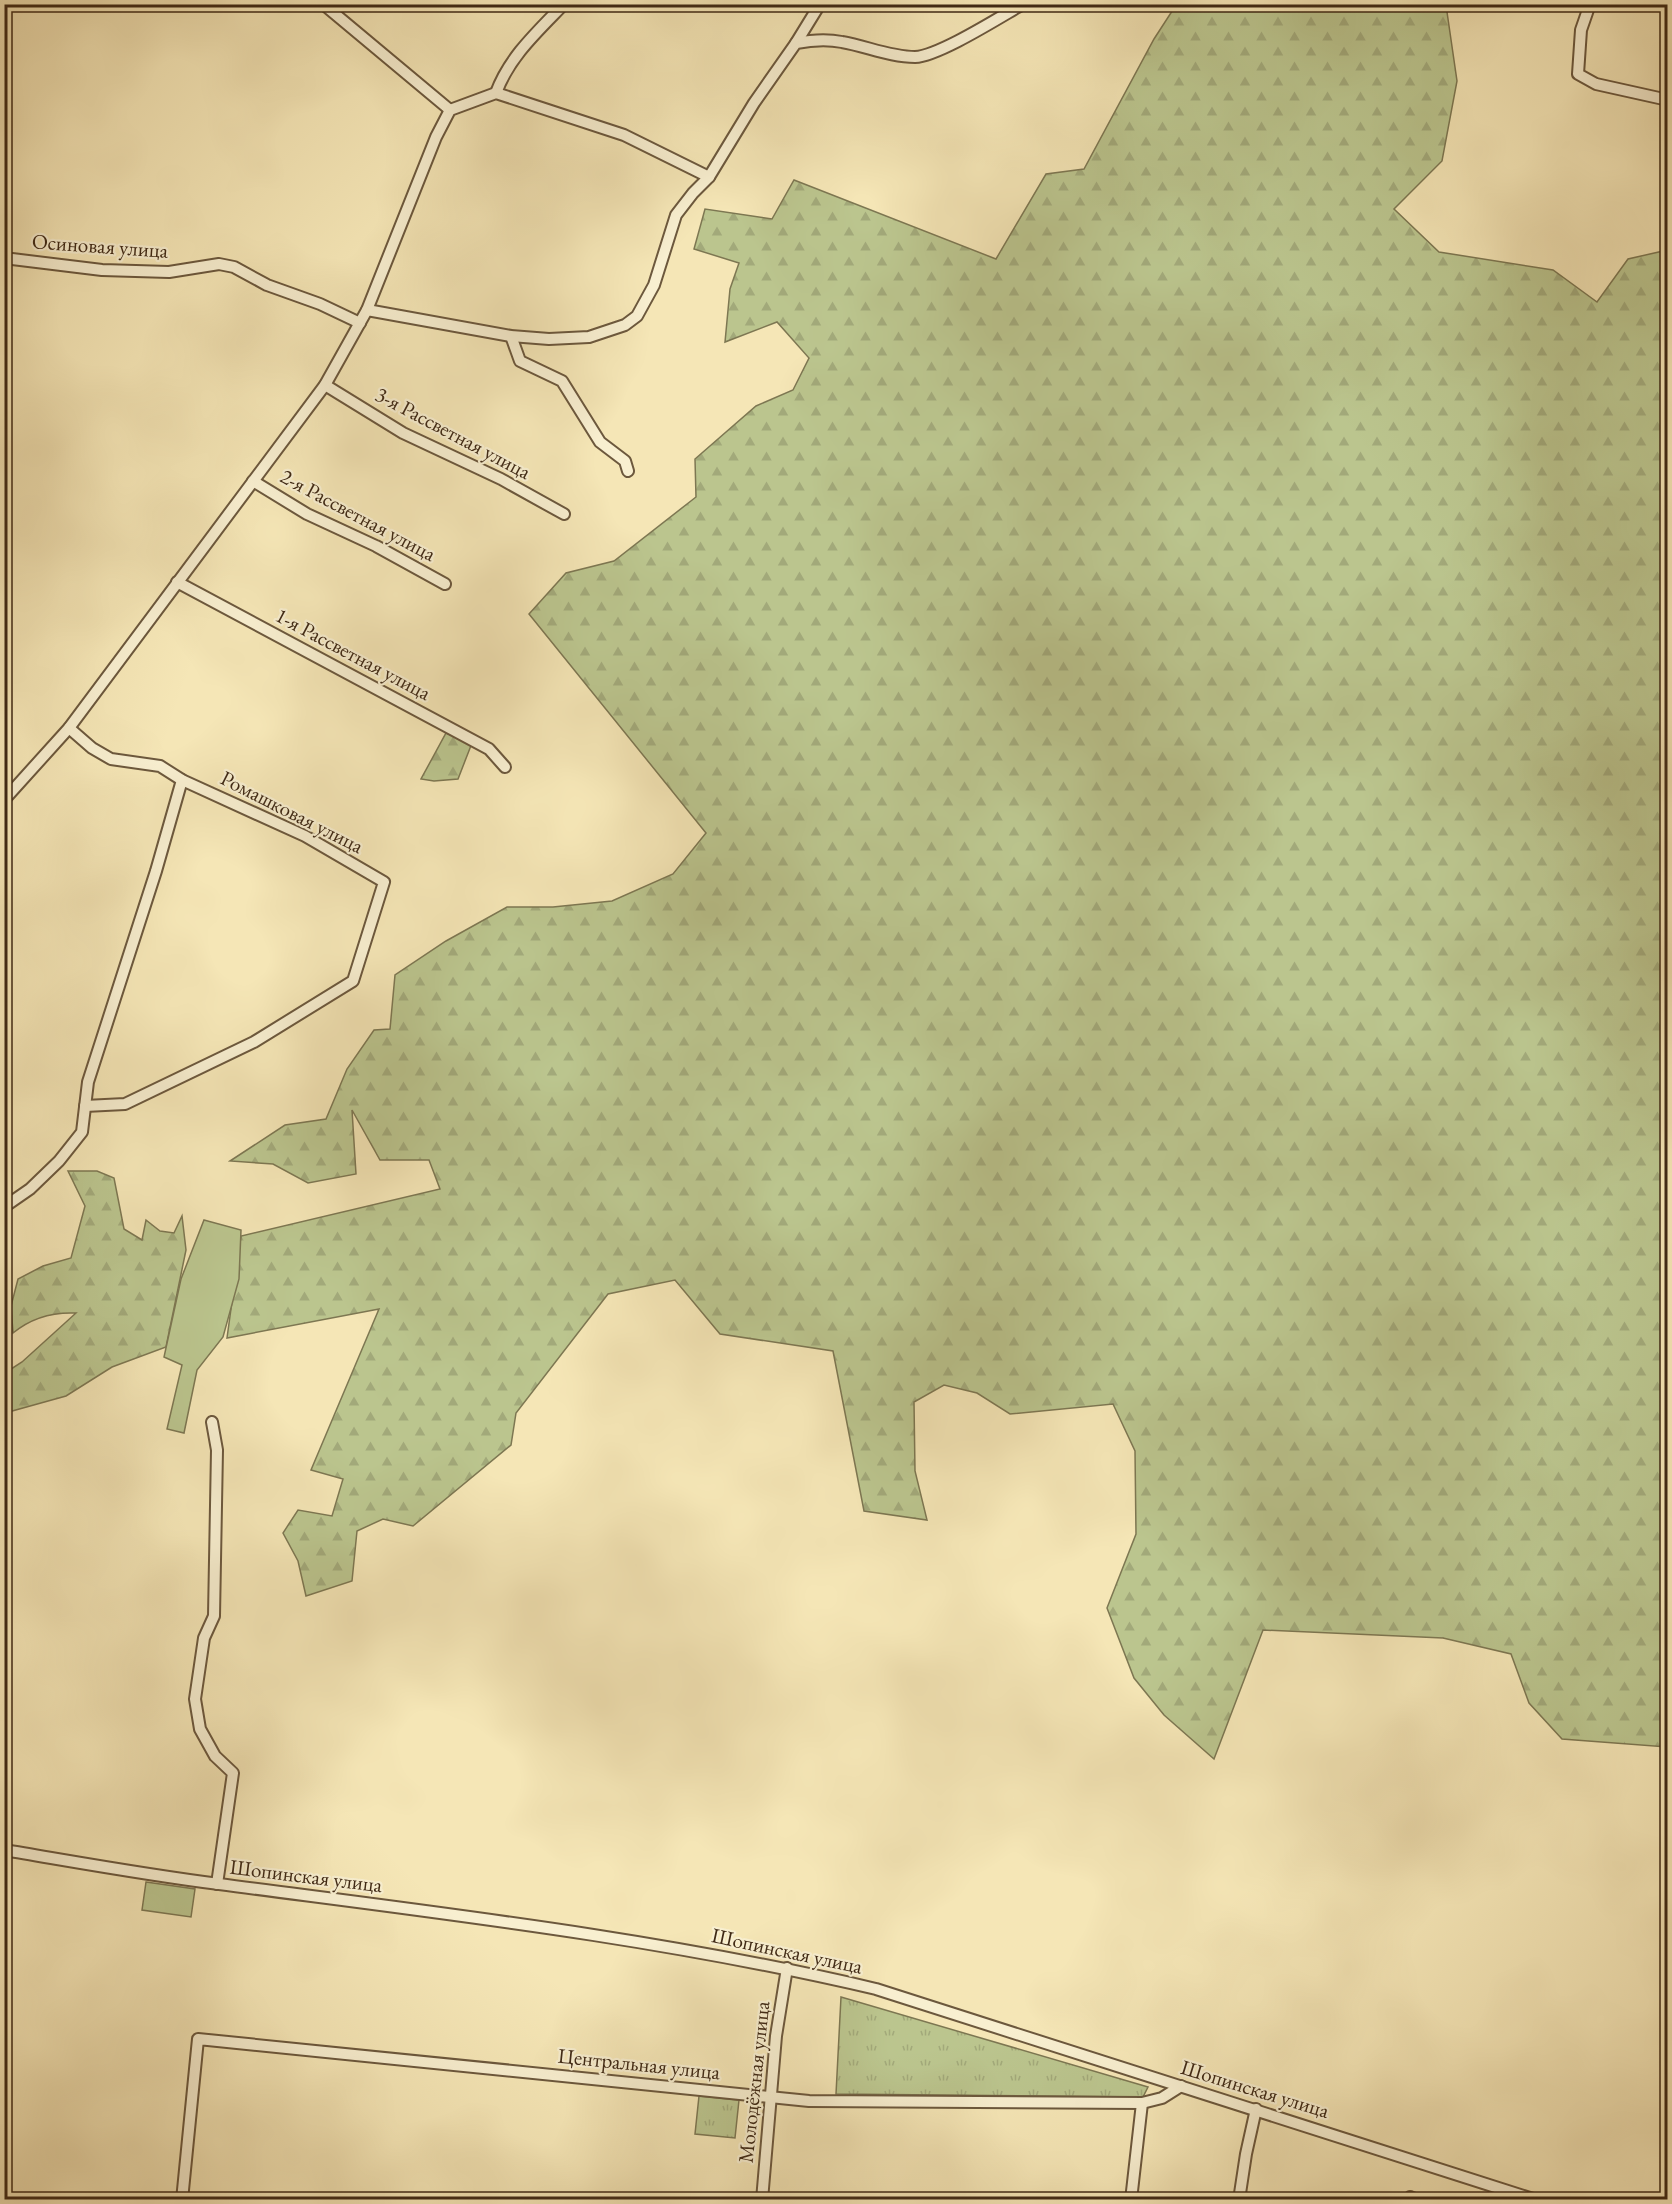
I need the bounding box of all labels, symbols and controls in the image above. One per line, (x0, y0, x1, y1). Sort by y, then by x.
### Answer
street label: Осиновая улица (31, 227, 170, 264)
street label: 3-я Рассветная улица (371, 380, 536, 485)
street label: 2-я Рассветная улица (276, 462, 441, 567)
street label: 1-я Рассветная улица (271, 601, 436, 706)
street label: Ромашковая улица (216, 764, 369, 859)
street label: Шопинская улица (228, 1853, 385, 1898)
street label: Шопинская улица (709, 1921, 866, 1980)
street label: Молодёжная улица (732, 1999, 775, 2164)
street label: Центральная улица (557, 2042, 722, 2086)
street label: Шопинская улица (1178, 2053, 1333, 2124)

